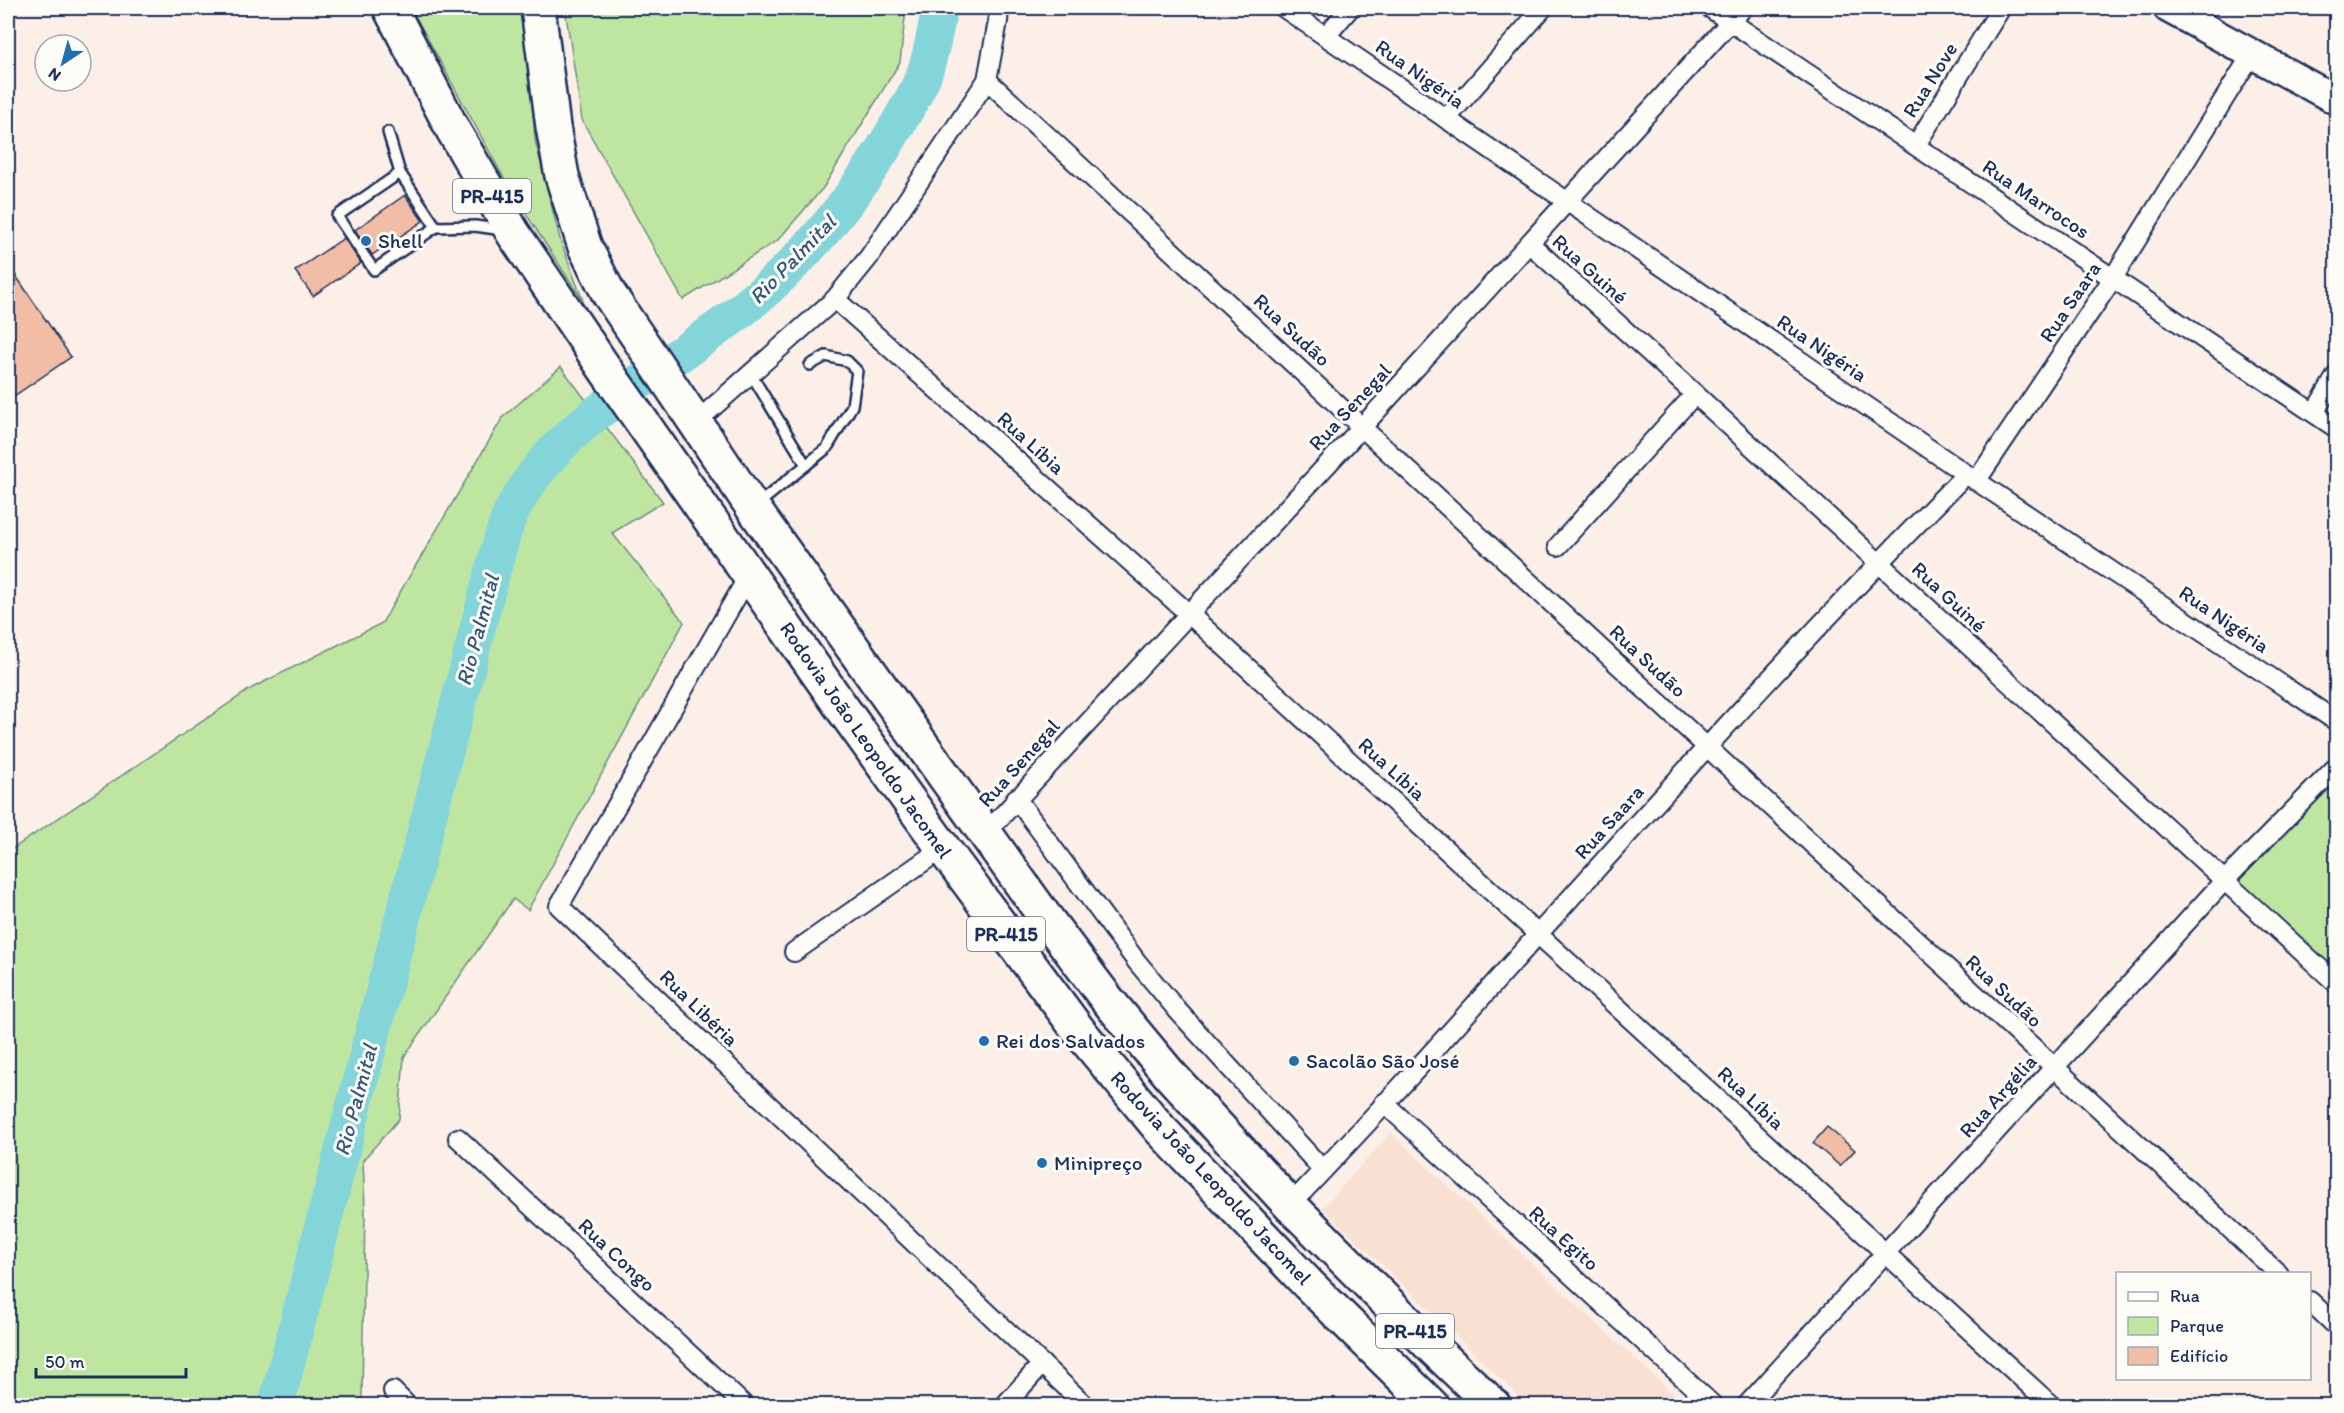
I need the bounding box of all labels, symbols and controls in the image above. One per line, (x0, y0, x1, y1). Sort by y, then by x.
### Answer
north arrow (33, 33, 93, 93)
street label: Rua Nigéria (1371, 34, 1470, 113)
street label: Rua Nove (1897, 38, 1962, 122)
text: N (45, 64, 64, 86)
street label: Rua Marrocos (1978, 154, 2095, 244)
road number: PR-415 (453, 179, 531, 213)
water label: Rio Palmital (743, 208, 843, 310)
place label: Shell (378, 228, 423, 253)
street label: Rua Guiné (1547, 228, 1633, 309)
marker: Shell (359, 234, 373, 248)
street label: Rua Saara (2034, 257, 2106, 347)
street label: Rua Sudão (1249, 288, 1336, 372)
street label: Rua Nigéria (1772, 308, 1872, 387)
street label: Rua Senegal (1303, 358, 1396, 455)
street label: Rua Líbia (992, 406, 1070, 480)
street label: Rua Guiné (1907, 556, 1992, 637)
water label: Rio Palmital (450, 570, 506, 689)
street label: Rua Nigéria (2174, 579, 2274, 658)
street label: Rodovia João Leopoldo Jacomel (775, 616, 958, 863)
street label: Rua Sudão (1605, 619, 1692, 703)
street label: Rua Senegal (973, 713, 1065, 812)
street label: Rua Líbia (1353, 732, 1431, 806)
street label: Rua Saara (1569, 779, 1649, 864)
road number: PR-415 (967, 917, 1045, 951)
street label: Rua Sudão (1961, 949, 2048, 1033)
street label: Rua Libéria (655, 964, 744, 1051)
place label: Rei dos Salvados (996, 1028, 1145, 1053)
marker: Rei dos Salvados (977, 1034, 991, 1048)
water label: Rio Palmital (328, 1040, 384, 1159)
place label: Sacolão São José (1306, 1048, 1459, 1073)
street label: Rua Argélia (1954, 1049, 2042, 1142)
marker: Sacolão São José (1287, 1054, 1301, 1068)
street label: Rua Líbia (1713, 1060, 1790, 1135)
street label: Rodovia João Leopoldo Jacomel (1106, 1065, 1317, 1290)
place label: Minipreço (1054, 1150, 1143, 1175)
marker: Minipreço (1035, 1156, 1049, 1170)
street label: Rua Egito (1524, 1200, 1605, 1276)
street label: Rua Congo (573, 1212, 661, 1297)
legend (2116, 1272, 2311, 1380)
text: Rua (2170, 1285, 2200, 1307)
road number: PR-415 (1376, 1314, 1454, 1348)
text: Parque (2170, 1315, 2224, 1337)
scale bar (36, 1341, 186, 1379)
text: Edifício (2170, 1345, 2228, 1367)
text: 50 m (45, 1351, 85, 1373)

